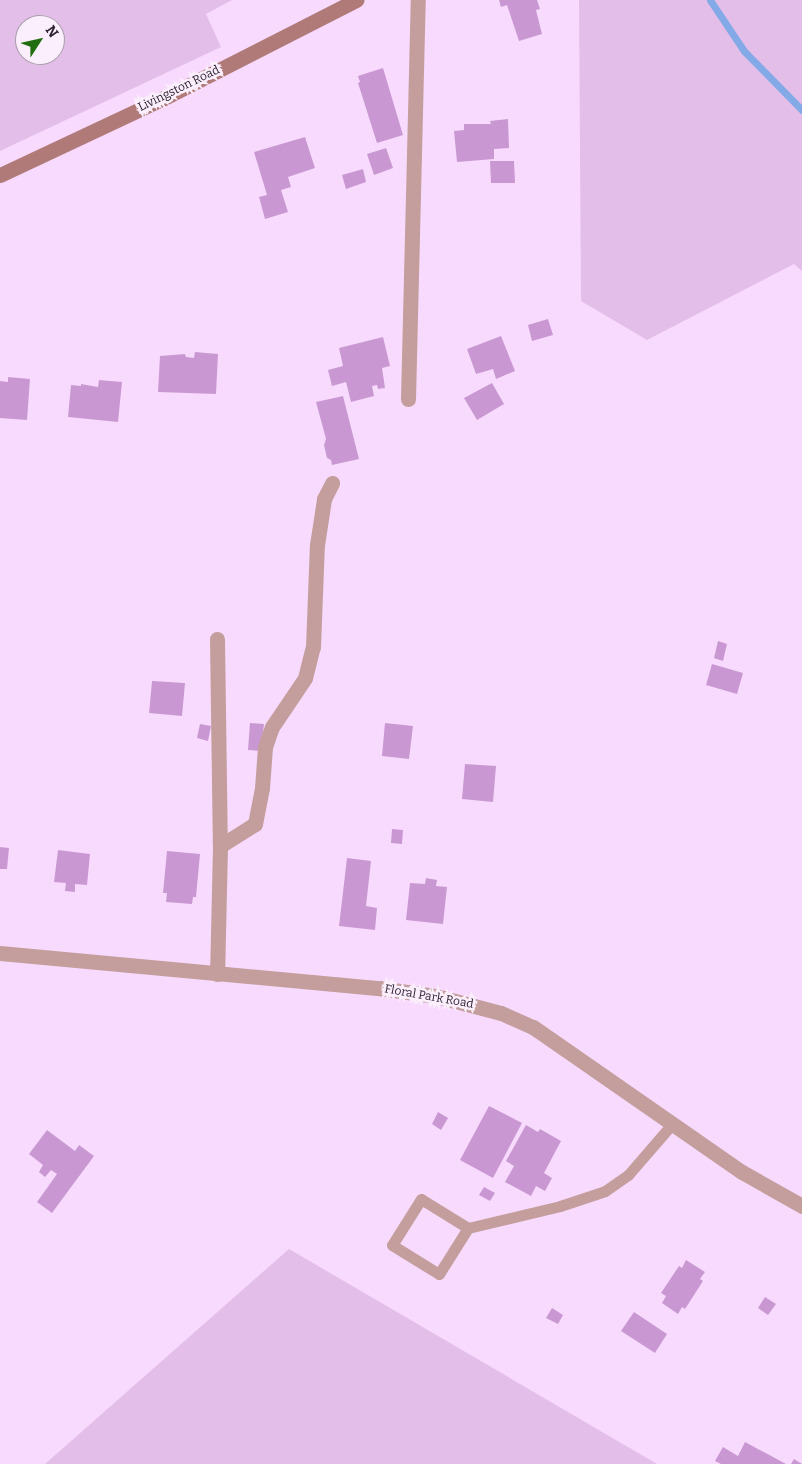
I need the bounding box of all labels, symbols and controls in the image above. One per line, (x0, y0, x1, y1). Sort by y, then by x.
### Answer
north arrow (15, 15, 65, 65)
text: N (42, 22, 62, 41)
street label: Livingston Road (136, 63, 222, 115)
street label: Floral Park Road (383, 982, 475, 1012)

